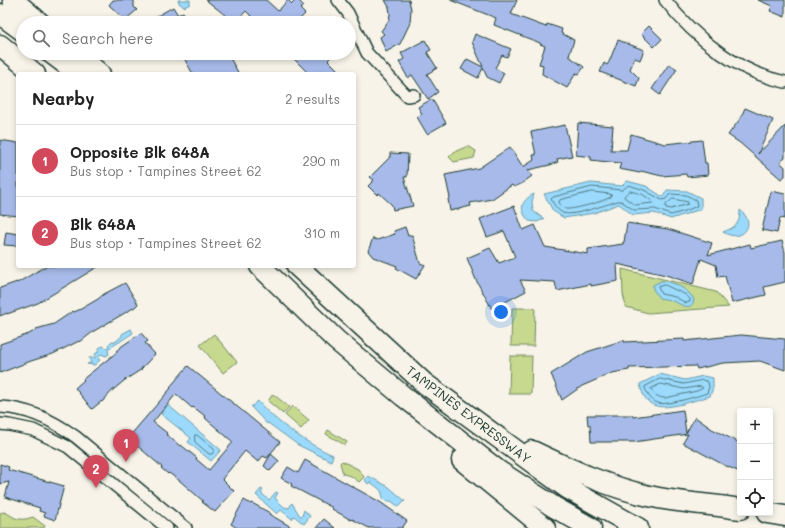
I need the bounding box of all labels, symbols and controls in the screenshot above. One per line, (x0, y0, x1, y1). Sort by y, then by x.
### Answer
search box (16, 16, 356, 60)
icon: search (30, 27, 52, 49)
text: Search here (62, 28, 153, 48)
text: Nearby (32, 87, 94, 109)
text: 2 results (285, 90, 340, 107)
text: Opposite Blk 648A (70, 142, 210, 162)
text: 1 (42, 152, 48, 169)
text: 290 m (303, 152, 340, 169)
text: Bus stop · Tampines Street 62 (70, 162, 261, 179)
text: Blk 648A (70, 214, 136, 234)
text: 2 (41, 224, 49, 241)
text: 310 m (304, 224, 340, 241)
text: Bus stop · Tampines Street 62 (70, 234, 261, 251)
your location (491, 302, 511, 322)
street label: TAMPINES EXPRESSWAY (403, 361, 535, 467)
map controls (737, 408, 773, 516)
button: + (737, 408, 773, 444)
pin: 1 (113, 429, 139, 462)
button: − (737, 444, 773, 480)
pin: 2 (83, 455, 109, 488)
button: locate (737, 480, 773, 516)

